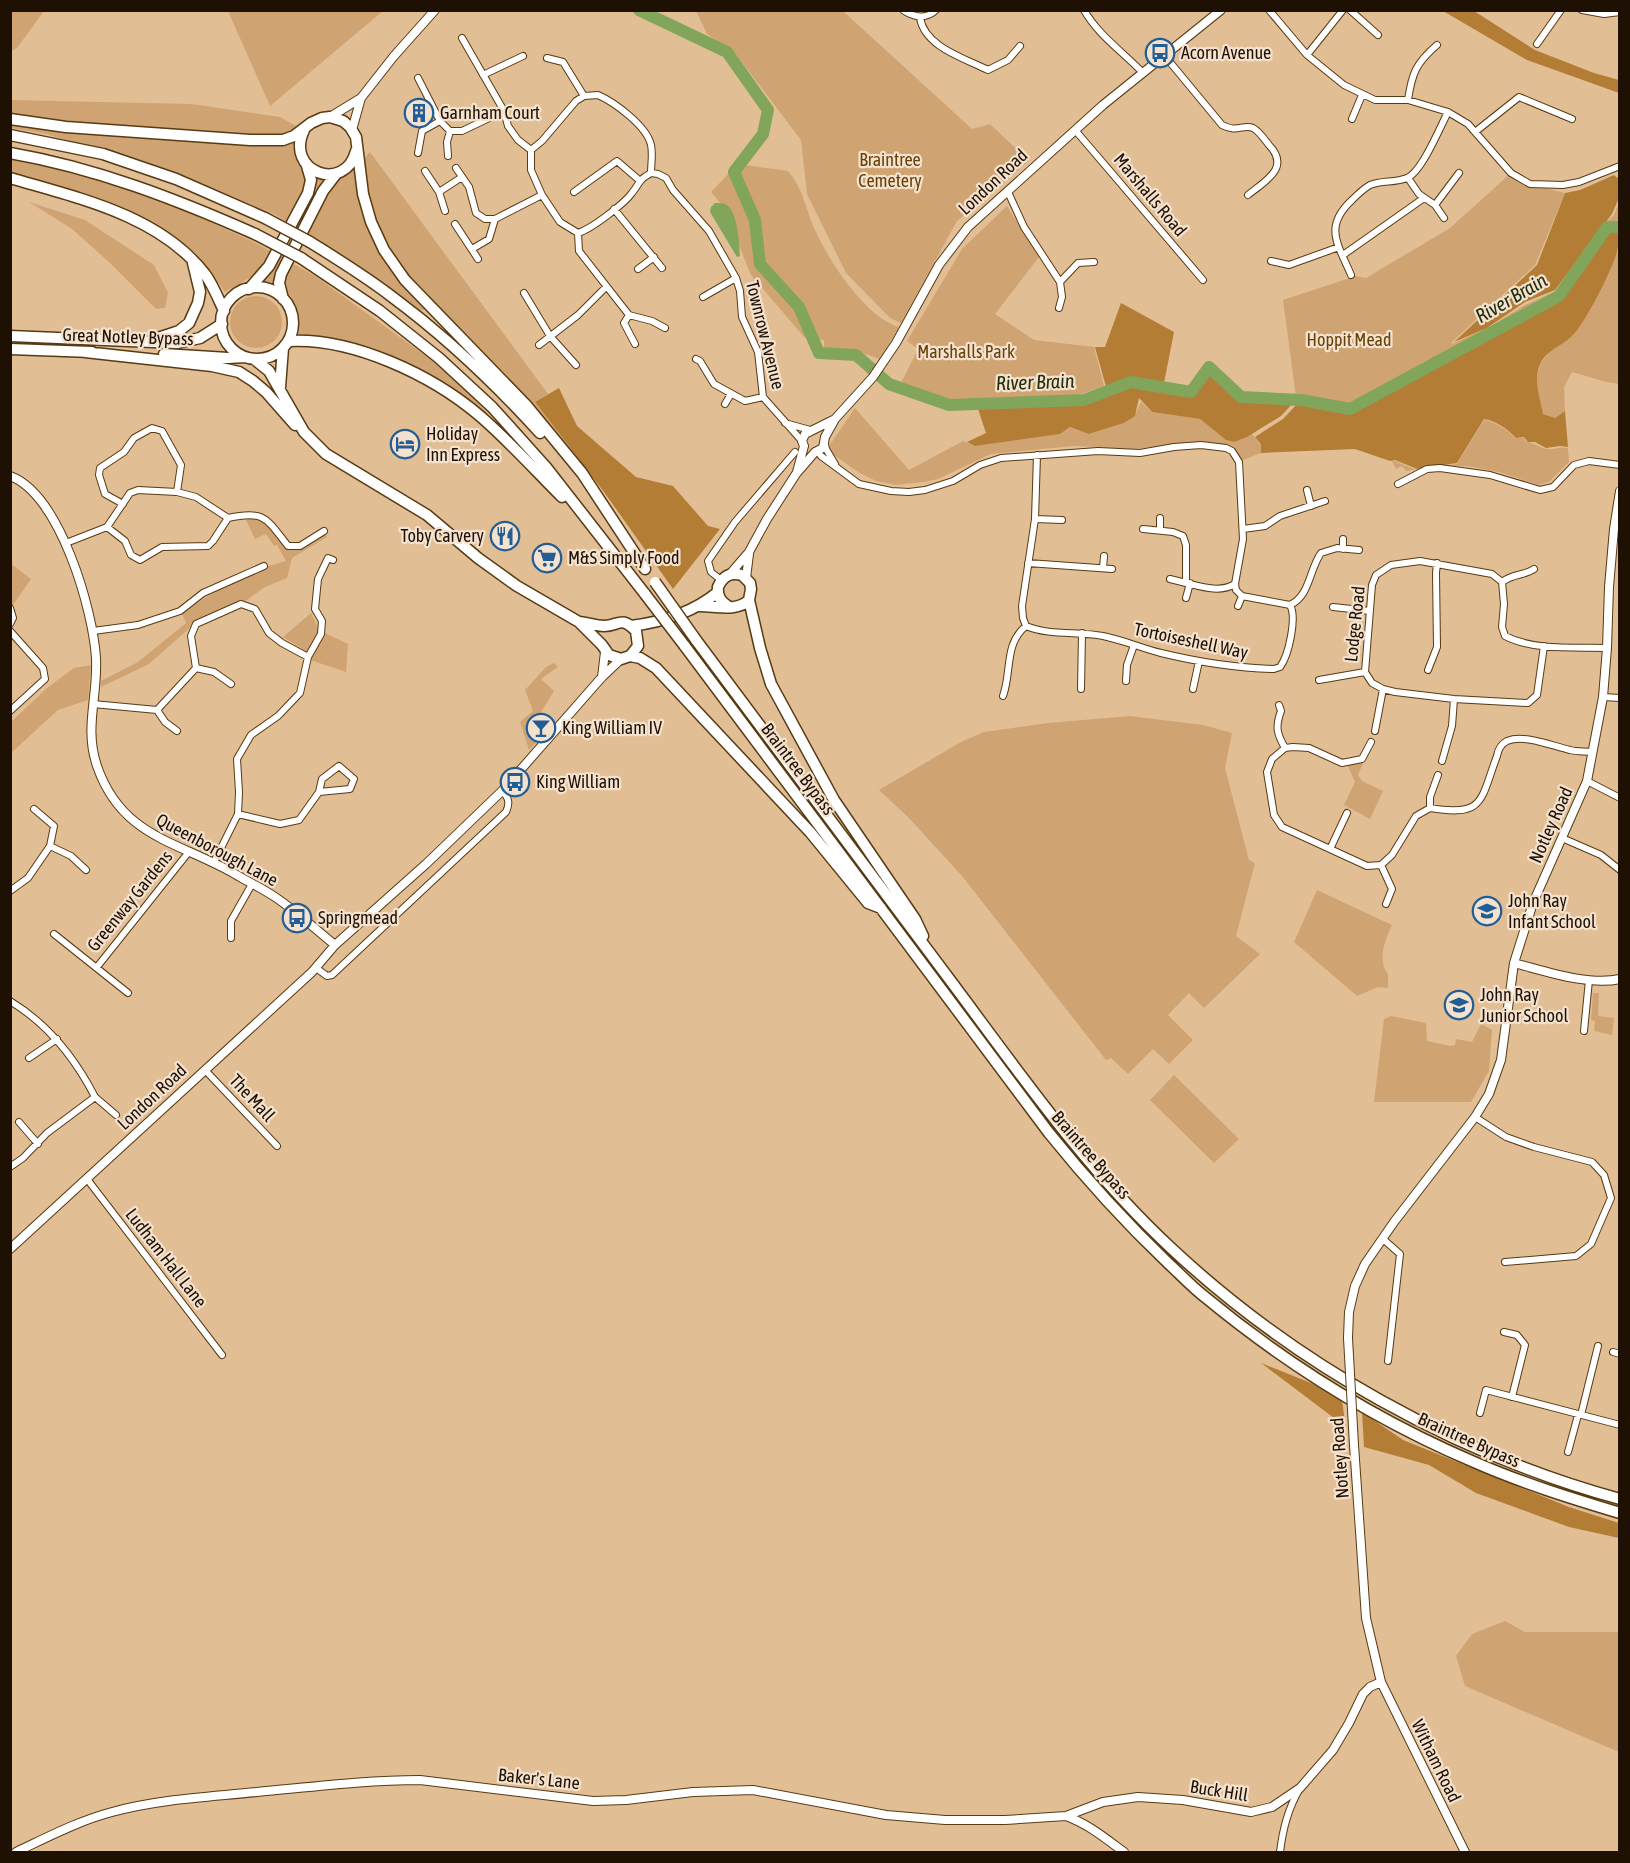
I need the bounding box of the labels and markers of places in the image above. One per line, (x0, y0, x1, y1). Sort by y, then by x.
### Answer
bus stop icon: Acorn Avenue (1144, 37, 1176, 69)
place label: Acorn Avenue (1181, 42, 1271, 63)
building icon: Garnham Court (403, 97, 435, 129)
place label: Garnham Court (440, 102, 540, 123)
place label: Holiday Inn Express (426, 423, 500, 465)
hotel icon: Holiday Inn Express (389, 428, 421, 460)
restaurant icon: Toby Carvery (489, 520, 521, 552)
place label: Toby Carvery (401, 525, 484, 546)
supermarket icon: M&S Simply Food (531, 542, 563, 574)
place label: M&S Simply Food (568, 547, 679, 568)
bar icon: King William IV (525, 712, 557, 744)
place label: King William IV (562, 717, 662, 738)
bus stop icon: King William (499, 766, 531, 798)
place label: King William (536, 771, 620, 792)
place label: John Ray Infant School (1508, 890, 1596, 932)
school or university icon: John Ray Infant School (1471, 895, 1503, 927)
bus stop icon: Springmead (281, 902, 313, 934)
place label: Springmead (318, 907, 398, 928)
place label: John Ray Junior School (1480, 984, 1568, 1026)
school or university icon: John Ray Junior School (1443, 989, 1475, 1021)

